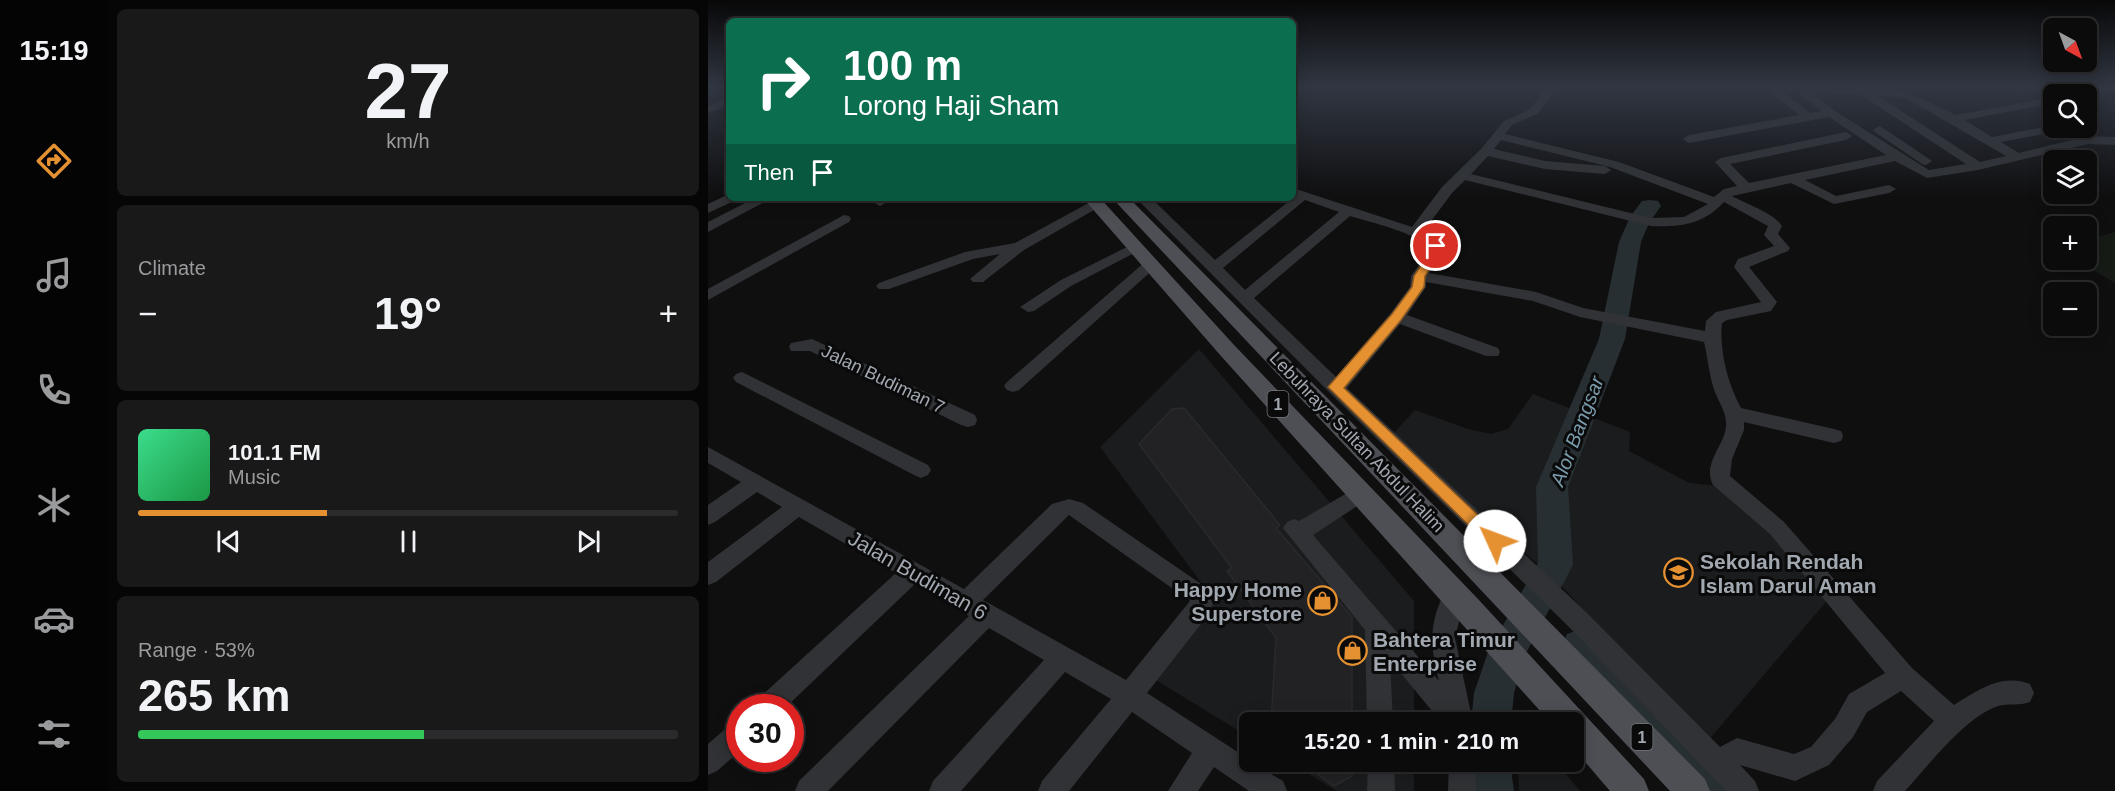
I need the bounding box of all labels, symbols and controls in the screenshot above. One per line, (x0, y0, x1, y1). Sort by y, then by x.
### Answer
north arrow (2043, 18, 2097, 72)
map controls (2043, 18, 2097, 336)
text: 15:19 (19, 36, 89, 66)
icon: right (744, 42, 822, 120)
text: 100 m (843, 42, 962, 89)
text: 27 (365, 47, 451, 135)
button: search (2043, 84, 2097, 138)
text: Lorong Haji Sham (843, 91, 1059, 121)
text: km/h (386, 130, 430, 152)
icon: directions (33, 140, 75, 182)
button: layers (2043, 150, 2097, 204)
icon: arrive (806, 156, 839, 189)
text: Then (744, 160, 794, 185)
button: + (2043, 216, 2097, 270)
pin (1410, 220, 1461, 271)
icon: arrive (1419, 229, 1452, 262)
icon: music (33, 254, 75, 296)
text: Climate (138, 257, 206, 279)
button: − (2043, 282, 2097, 336)
text: 19° (374, 288, 442, 339)
text: − (138, 295, 157, 332)
text: + (659, 295, 678, 332)
street label: Jalan Budiman 7 (818, 341, 948, 417)
street label: Lebuhraya Sultan Abdul Halim (1266, 348, 1448, 536)
icon: phone (33, 369, 75, 411)
water label: Alor Bangsar (1546, 372, 1608, 490)
road number: 1 (1268, 391, 1288, 417)
text: 101.1 FM (228, 440, 321, 465)
text: Music (228, 466, 280, 488)
icon: climate (33, 484, 75, 526)
position arrow (1463, 509, 1527, 573)
icon: previous (212, 525, 245, 558)
icon: pause (392, 525, 425, 558)
icon: next (572, 525, 605, 558)
street label: Jalan Budiman 6 (845, 526, 991, 624)
place label: Sekolah Rendah Islam Darul Aman (1700, 550, 1877, 597)
school or university icon: Sekolah Rendah Islam Darul Aman (1663, 557, 1695, 589)
place label: Happy Home Superstore (1174, 578, 1302, 625)
shop icon: Happy Home Superstore (1307, 585, 1339, 617)
icon: car (33, 598, 75, 640)
place label: Bahtera Timur Enterprise (1373, 628, 1515, 675)
shop icon: Bahtera Timur Enterprise (1336, 635, 1368, 667)
text: Range · 53% (138, 639, 255, 661)
text: 265 km (138, 670, 291, 721)
speed limit sign: 30 (726, 694, 804, 772)
icon: filters (33, 713, 75, 755)
road number: 1 (1632, 724, 1652, 750)
text: 15:20 · 1 min · 210 m (1304, 729, 1519, 754)

